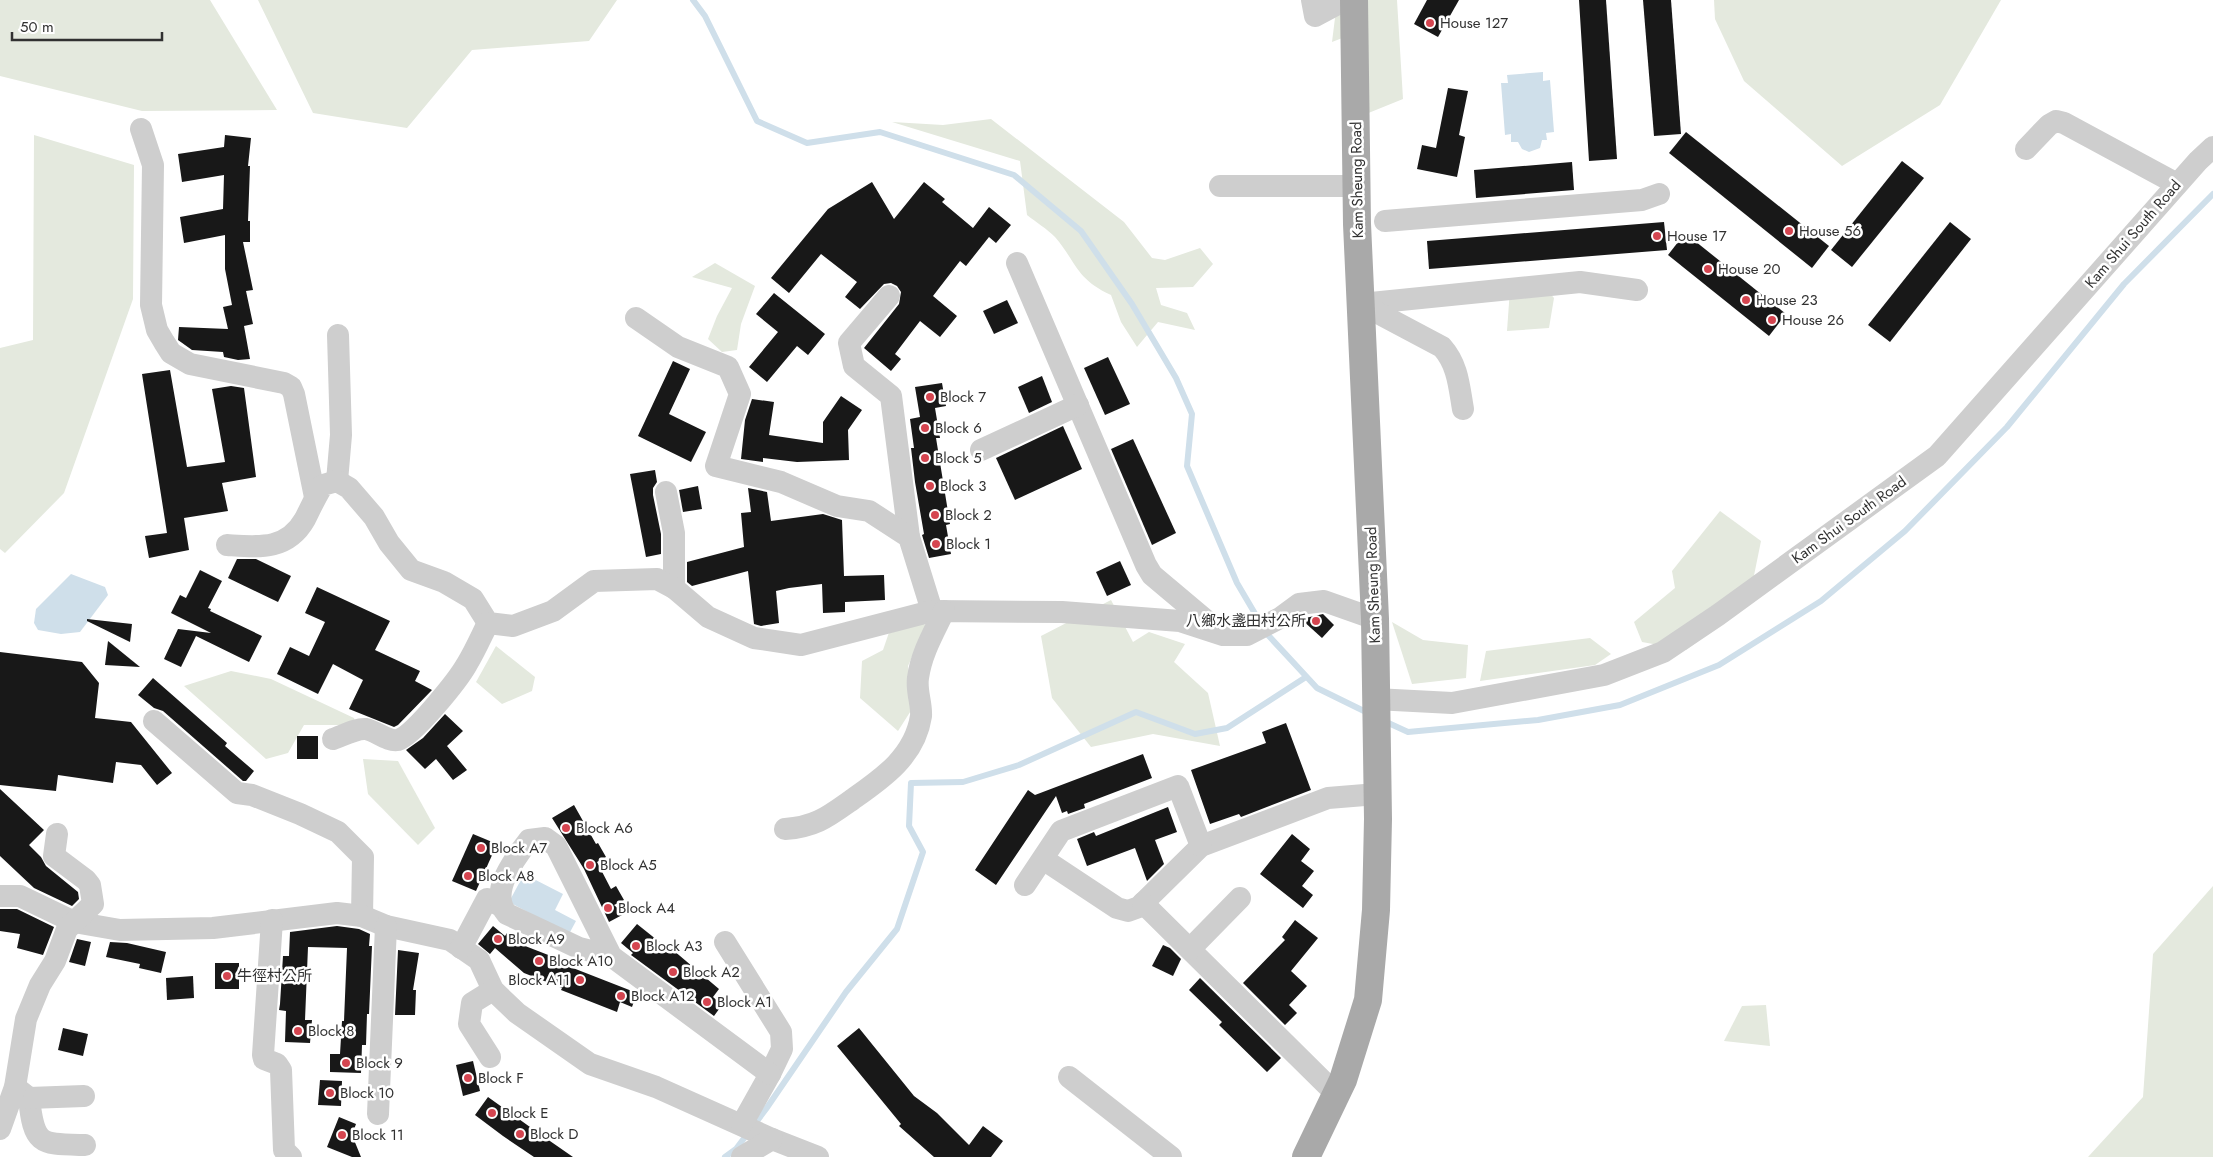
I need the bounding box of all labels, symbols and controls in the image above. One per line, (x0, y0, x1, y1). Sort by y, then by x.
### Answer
scale bar (12, 10, 162, 42)
place label: House 127 (1440, 12, 1508, 34)
text: 50 m (20, 16, 54, 38)
marker: House 127 (1424, 17, 1436, 29)
street label: Kam Sheung Road (1345, 121, 1369, 239)
street label: Kam Shui South Road (2080, 175, 2186, 293)
place label: House 56 (1799, 220, 1861, 242)
place label: House 17 (1667, 225, 1727, 247)
marker: House 56 (1783, 225, 1795, 237)
marker: House 17 (1651, 230, 1663, 242)
place label: House 20 (1718, 258, 1781, 280)
marker: House 20 (1702, 263, 1714, 275)
place label: House 23 (1756, 289, 1818, 311)
marker: House 23 (1740, 294, 1752, 306)
place label: House 26 (1782, 309, 1844, 331)
marker: House 26 (1766, 314, 1778, 326)
place label: Block 7 (940, 386, 986, 408)
marker: Block 7 (924, 391, 936, 403)
place label: Block 6 (935, 417, 982, 439)
marker: Block 6 (919, 422, 931, 434)
place label: Block 5 (935, 447, 982, 469)
marker: Block 5 (919, 452, 931, 464)
street label: Kam Shui South Road (1787, 471, 1911, 569)
place label: Block 3 (940, 475, 986, 497)
marker: Block 3 (924, 480, 936, 492)
place label: Block 2 (945, 504, 992, 526)
marker: Block 2 (929, 509, 941, 521)
street label: Kam Sheung Road (1360, 526, 1386, 644)
place label: Block 1 (946, 533, 991, 555)
marker: Block 1 (930, 538, 942, 550)
place label: 八鄉水盞田村公所 (1186, 610, 1306, 632)
marker: 八鄉水盞田村公所 (1310, 615, 1322, 627)
place label: Block A6 (576, 817, 633, 839)
marker: Block A6 (560, 822, 572, 834)
place label: Block A7 (491, 837, 547, 859)
marker: Block A7 (475, 842, 487, 854)
place label: Block A5 (600, 854, 657, 876)
marker: Block A5 (584, 859, 596, 871)
place label: Block A8 (478, 865, 534, 887)
marker: Block A8 (462, 870, 474, 882)
place label: Block A4 (618, 897, 675, 919)
marker: Block A4 (602, 902, 614, 914)
place label: Block A9 (508, 928, 565, 950)
marker: Block A9 (492, 933, 504, 945)
place label: Block A3 (646, 935, 702, 957)
marker: Block A3 (630, 940, 642, 952)
place label: Block A10 (549, 950, 613, 972)
marker: Block A10 (533, 955, 545, 967)
place label: Block A2 (683, 961, 740, 983)
place label: 牛徑村公所 (237, 965, 312, 987)
marker: Block A2 (667, 966, 679, 978)
place label: Block A11 (508, 969, 570, 991)
marker: 牛徑村公所 (221, 970, 233, 982)
marker: Block A11 (574, 974, 586, 986)
place label: Block A12 (631, 985, 694, 1007)
marker: Block A12 (615, 990, 627, 1002)
place label: Block A1 (717, 991, 772, 1013)
marker: Block A1 (701, 996, 713, 1008)
place label: Block 8 (308, 1020, 354, 1042)
marker: Block 8 (292, 1025, 304, 1037)
place label: Block 9 (356, 1052, 403, 1074)
marker: Block 9 (340, 1057, 352, 1069)
place label: Block F (478, 1067, 524, 1089)
marker: Block F (462, 1072, 474, 1084)
place label: Block 10 (340, 1082, 394, 1104)
marker: Block 10 (324, 1087, 336, 1099)
place label: Block E (502, 1102, 549, 1124)
marker: Block E (486, 1107, 498, 1119)
place label: Block D (530, 1123, 578, 1145)
place label: Block 11 (352, 1124, 404, 1146)
marker: Block D (514, 1128, 526, 1140)
marker: Block 11 (336, 1129, 348, 1141)

